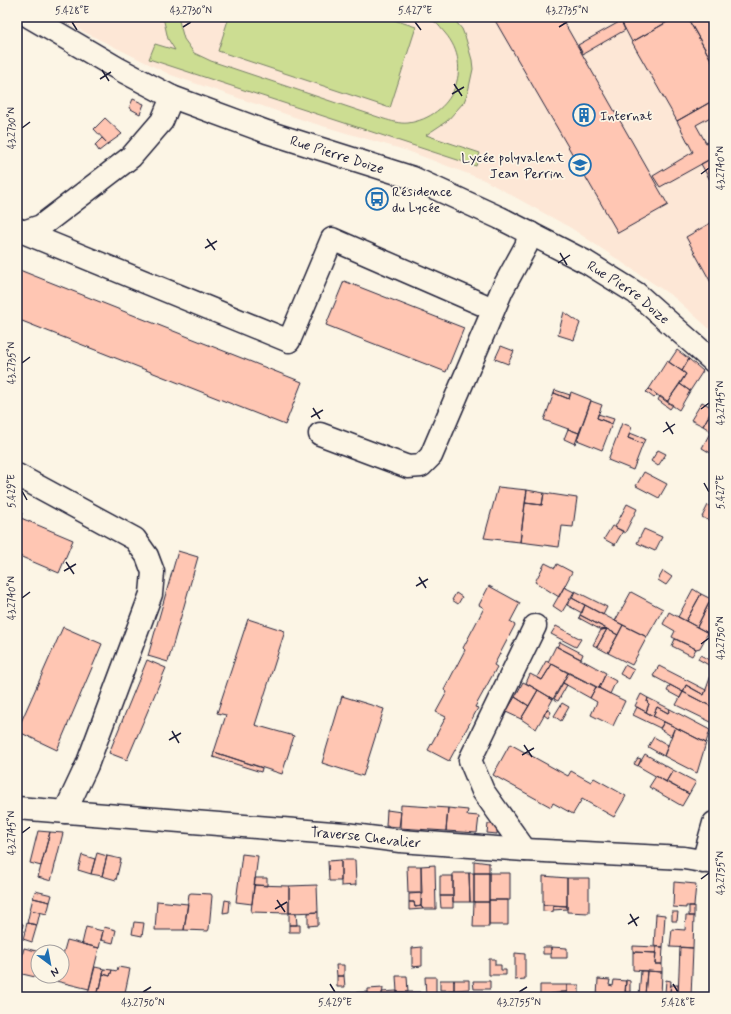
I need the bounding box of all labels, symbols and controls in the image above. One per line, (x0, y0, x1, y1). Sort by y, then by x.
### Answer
text: 5.428°E (55, 4, 89, 18)
text: 43.2730°N (170, 4, 212, 18)
text: 5.427°E (398, 4, 432, 18)
text: 43.2735°N (546, 4, 589, 18)
building icon: Internat (571, 102, 597, 128)
text: 43.2730°N (5, 107, 19, 149)
place label: Internat (600, 107, 652, 125)
street label: Rue Pierre Doize (288, 132, 386, 178)
text: 43.2740°N (714, 146, 728, 190)
place label: Lycée polyvalent Jean Perrin (461, 149, 565, 183)
school or university icon: Lycée polyvalent Jean Perrin (567, 152, 593, 178)
place label: Résidence du Lycée (392, 183, 453, 217)
bus stop icon: Résidence du Lycée (364, 186, 390, 212)
street label: Rue Pierre Doize (584, 257, 673, 329)
text: 43.2735°N (5, 341, 19, 384)
text: 43.2745°N (714, 381, 728, 425)
text: 5.429°E (5, 474, 19, 508)
text: 5.427°E (714, 475, 728, 509)
text: 43.2740°N (5, 576, 19, 620)
text: 43.2750°N (714, 616, 728, 660)
text: 43.2745°N (5, 811, 19, 855)
street label: Traverse Chevalier (310, 823, 422, 852)
text: 43.2755°N (714, 851, 728, 895)
north arrow (30, 944, 70, 984)
text: N (48, 964, 62, 980)
text: 43.2750°N (121, 996, 165, 1010)
text: 5.429°E (318, 996, 352, 1010)
text: 43.2755°N (497, 996, 541, 1010)
text: 5.428°E (661, 996, 695, 1010)

